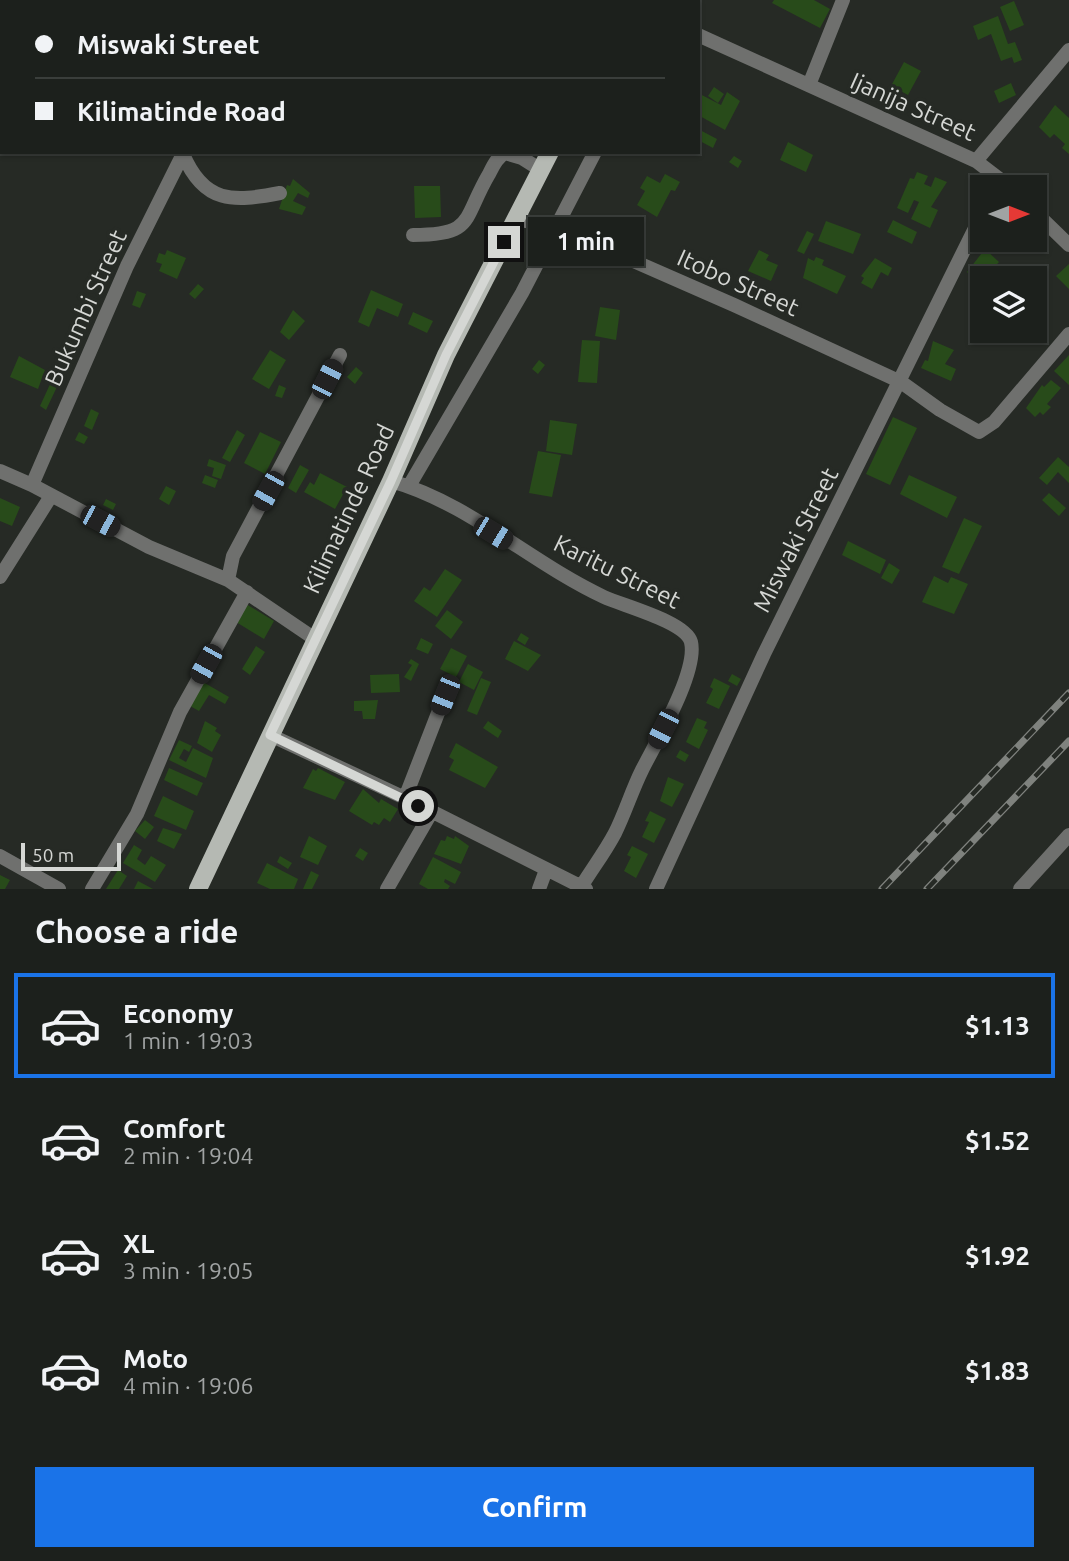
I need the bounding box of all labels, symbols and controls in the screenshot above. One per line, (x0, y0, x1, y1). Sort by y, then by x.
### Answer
text: Miswaki Street (77, 30, 259, 59)
street label: Ijanija Street (846, 67, 981, 146)
text: Kilimatinde Road (77, 97, 286, 126)
north arrow (970, 175, 1046, 252)
map controls (970, 175, 1047, 343)
callout: 1 min (528, 218, 644, 266)
street label: Bukumbi Street (39, 225, 132, 390)
route end (488, 226, 520, 258)
text: 1 min (557, 229, 615, 254)
street label: Itobo Street (673, 244, 804, 322)
button: layers (970, 266, 1047, 343)
car (309, 356, 346, 402)
street label: Kilimatinde Road (298, 420, 399, 597)
street label: Miswaki Street (748, 463, 844, 617)
car (249, 468, 288, 514)
car (77, 502, 124, 540)
car (470, 513, 517, 553)
street label: Karitu Street (550, 529, 685, 614)
car (187, 641, 226, 687)
car (428, 672, 463, 718)
car (645, 706, 682, 752)
route start (402, 790, 434, 822)
scale bar (21, 840, 121, 872)
text: 50 m (32, 844, 74, 866)
text: Choose a ride (35, 913, 238, 949)
icon: car (39, 994, 102, 1057)
text: Economy (123, 999, 233, 1028)
text: $1.13 (965, 1011, 1030, 1040)
text: 1 min · 19:03 (123, 1028, 254, 1053)
icon: car (39, 1109, 102, 1172)
text: Comfort (123, 1114, 226, 1143)
text: $1.52 (965, 1126, 1030, 1155)
text: 2 min · 19:04 (123, 1143, 254, 1168)
icon: car (39, 1224, 102, 1287)
text: XL (123, 1229, 154, 1258)
text: $1.92 (965, 1241, 1030, 1270)
text: 3 min · 19:05 (123, 1258, 254, 1283)
icon: car (39, 1339, 102, 1402)
text: Moto (123, 1344, 188, 1373)
text: $1.83 (965, 1356, 1030, 1385)
text: 4 min · 19:06 (123, 1373, 254, 1398)
button: Confirm (35, 1467, 1034, 1547)

